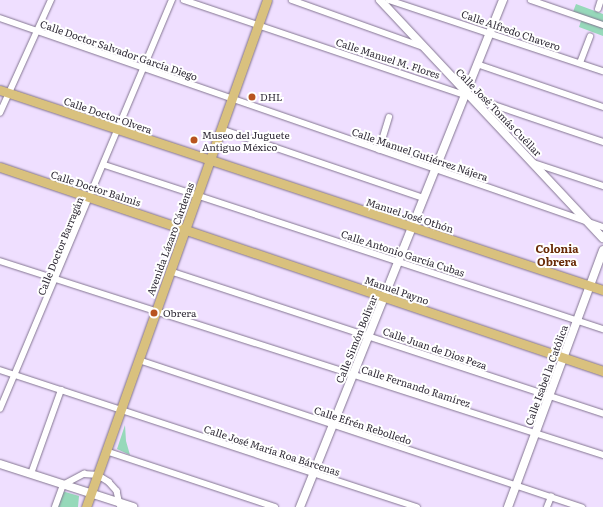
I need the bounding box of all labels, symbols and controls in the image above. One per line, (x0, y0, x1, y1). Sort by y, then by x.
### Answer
street label: Calle Alfredo Chavero (460, 7, 562, 53)
street label: Calle Doctor Salvador García Diego (39, 17, 199, 83)
street label: Calle Manuel M. Flores (334, 35, 442, 81)
street label: Calle José Tomás Cuéllar (454, 66, 544, 158)
place label: DHL (260, 91, 282, 103)
marker: DHL (247, 92, 257, 102)
street label: Calle Doctor Olvera (62, 94, 154, 136)
street label: Calle Manuel Gutiérrez Nájera (350, 125, 490, 183)
place label: Museo del Juguete Antiguo México (202, 128, 290, 152)
marker: Museo del Juguete Antiguo México (189, 135, 199, 145)
street label: Calle Doctor Balmis (49, 168, 143, 208)
street label: Avenida Lázaro Cárdenas (144, 181, 196, 297)
street label: Calle Doctor Barragán (35, 195, 85, 297)
street label: Manuel José Othón (365, 195, 455, 235)
street label: Calle Antonio García Cubas (340, 227, 466, 279)
district label: Colonia Obrera (535, 242, 579, 268)
street label: Manuel Payno (363, 273, 431, 307)
street label: Calle Simón Bolívar (333, 293, 379, 385)
marker: Obrera (148, 307, 160, 319)
place label: Obrera (163, 307, 196, 319)
street label: Calle Isabel la Católica (522, 323, 570, 427)
street label: Calle Juan de Dios Peza (381, 325, 489, 371)
street label: Calle Fernando Ramírez (360, 363, 472, 409)
street label: Calle Efrén Rebolledo (313, 404, 413, 446)
street label: Calle José María Roa Bárcenas (202, 422, 342, 478)

